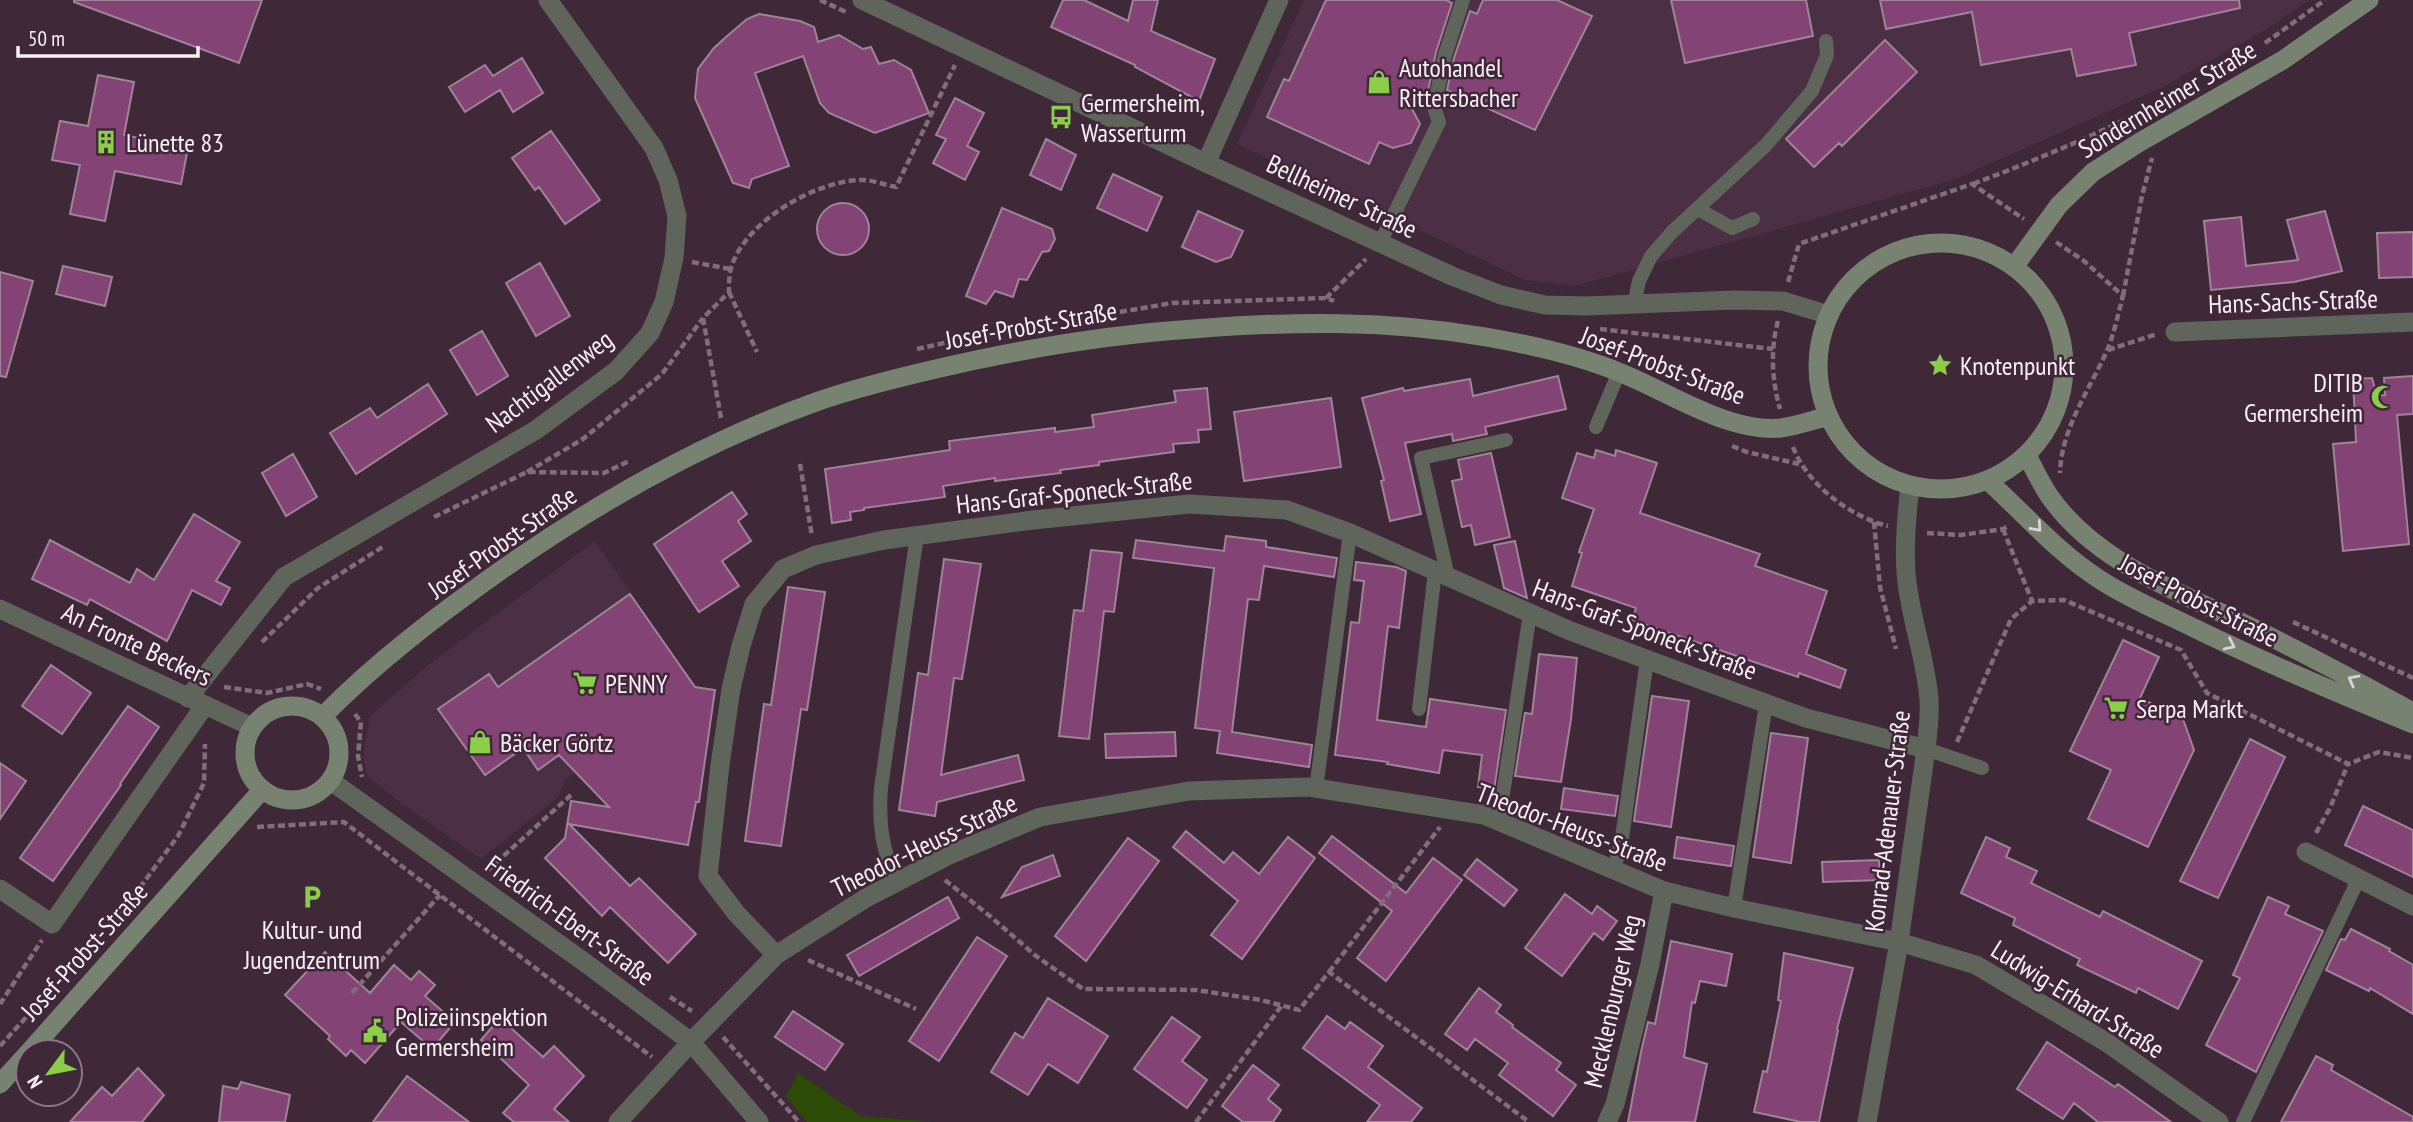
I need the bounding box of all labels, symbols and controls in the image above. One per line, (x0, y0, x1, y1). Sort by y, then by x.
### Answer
scale bar (18, 14, 198, 58)
text: 50 m (28, 25, 65, 52)
street label: Sondernheimer Straße (2072, 33, 2262, 165)
place label: Autohandel Rittersbacher (1399, 51, 1518, 114)
shop icon: Autohandel Rittersbacher (1365, 68, 1393, 96)
place label: Germersheim, Wasserturm (1081, 86, 1205, 149)
bus stop icon: Germersheim, Wasserturm (1047, 103, 1075, 131)
place label: Lünette 83 (126, 126, 224, 159)
building icon: Lünette 83 (92, 128, 120, 156)
street label: Bellheimer Straße (1261, 147, 1423, 245)
street label: Hans-Sachs-Straße (2208, 282, 2378, 320)
street label: Josef-Probst-Straße (941, 294, 1120, 357)
street label: Josef-Probst-Straße (1575, 318, 1750, 412)
street label: Nachtigallenweg (479, 322, 619, 440)
place label: Knotenpunkt (1960, 349, 2075, 382)
place icon: Knotenpunkt (1926, 351, 1954, 379)
place label: DITIB Germersheim (2244, 366, 2363, 429)
mosque icon: DITIB Germersheim (2369, 383, 2397, 411)
street label: Hans-Graf-Sponeck-Straße (954, 463, 1194, 521)
street label: Josef-Probst-Straße (420, 479, 583, 606)
one-way arrow (2029, 519, 2042, 532)
street label: Josef-Probst-Straße (2113, 545, 2284, 654)
street label: Hans-Graf-Sponeck-Straße (1528, 571, 1762, 687)
street label: An Fronte Beckers (57, 595, 217, 693)
one-way arrow (2223, 637, 2235, 651)
place label: PENNY (605, 667, 668, 700)
supermarket icon: PENNY (571, 669, 599, 697)
one-way arrow (2348, 674, 2360, 688)
place label: Serpa Markt (2136, 692, 2244, 725)
supermarket icon: Serpa Markt (2102, 694, 2130, 722)
street label: Konrad-Adenauer-Straße (1857, 708, 1917, 934)
place label: Bäcker Görtz (500, 726, 613, 759)
shop icon: Bäcker Görtz (466, 728, 494, 756)
street label: Theodor-Heuss-Straße (1472, 775, 1672, 879)
street label: Theodor-Heuss-Straße (826, 786, 1022, 904)
street label: Friedrich-Ebert-Straße (479, 848, 661, 992)
street label: Josef-Probst-Straße (13, 875, 155, 1027)
parking icon: Kultur- und Jugendzentrum (298, 883, 326, 911)
street label: Mecklenburger Weg (1576, 911, 1648, 1091)
place label: Kultur- und Jugendzentrum (243, 913, 380, 976)
street label: Ludwig-Erhard-Straße (1985, 933, 2171, 1065)
place label: Polizeiinspektion Germersheim (395, 1000, 548, 1063)
public building icon: Polizeiinspektion Germersheim (361, 1017, 389, 1045)
north arrow (14, 1038, 84, 1108)
text: N (22, 1071, 47, 1093)

